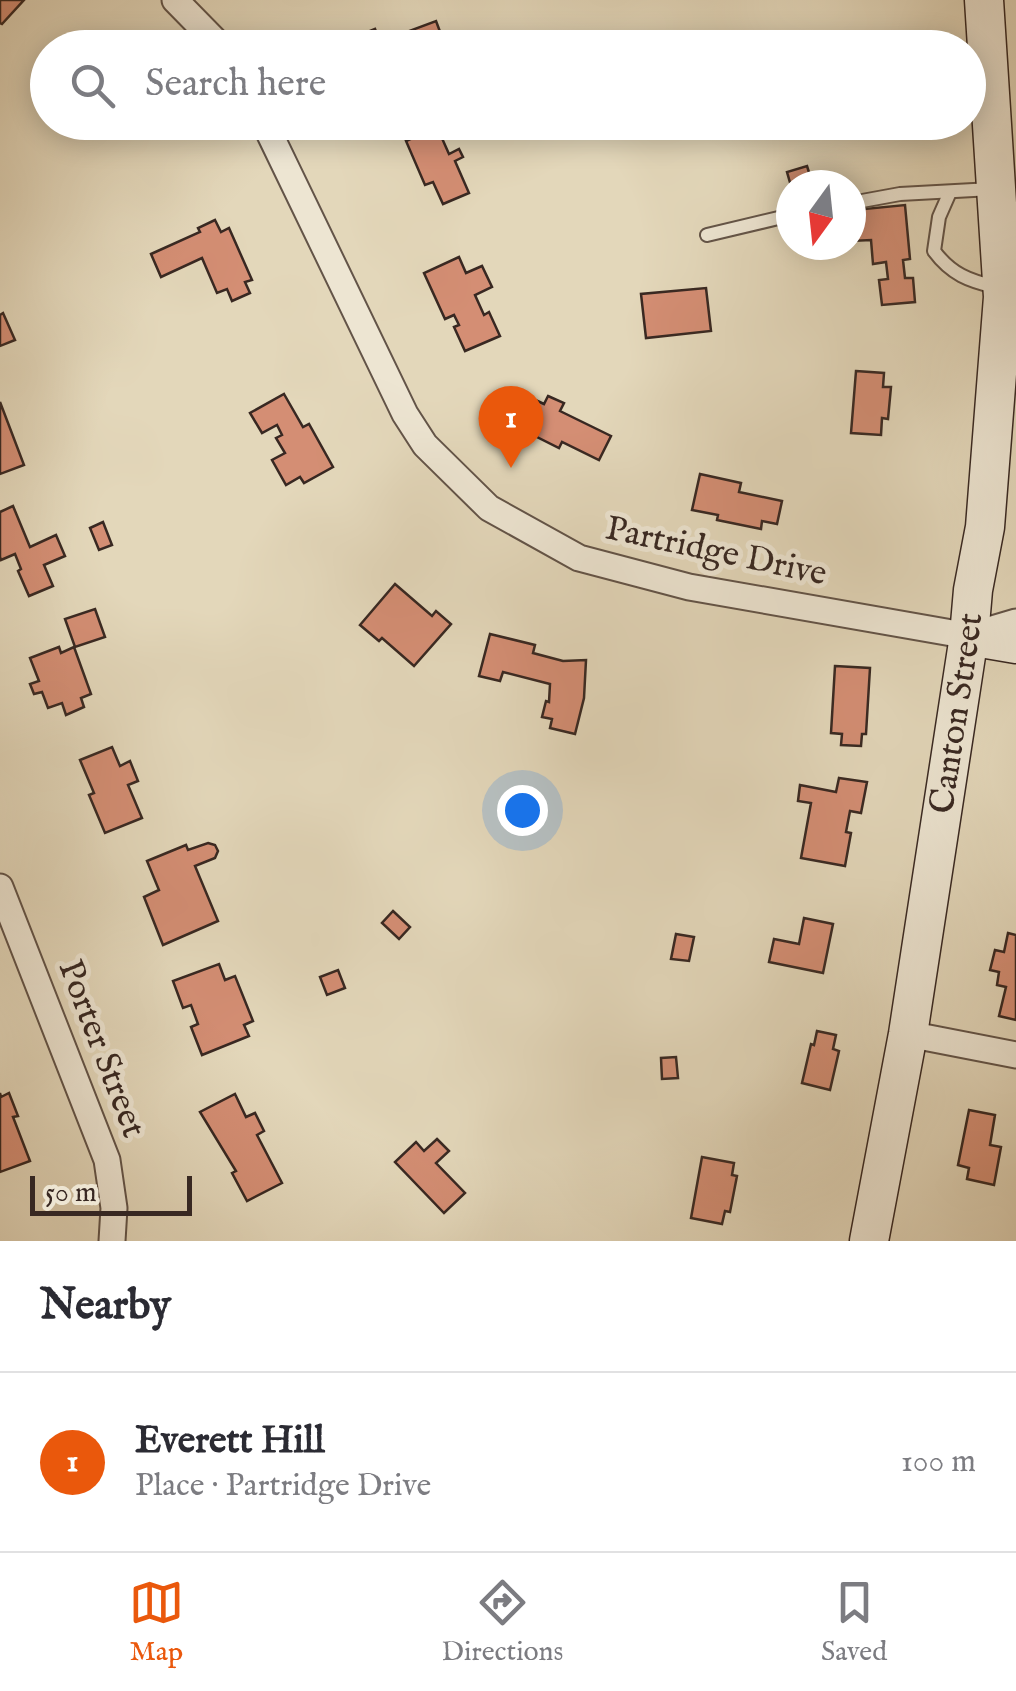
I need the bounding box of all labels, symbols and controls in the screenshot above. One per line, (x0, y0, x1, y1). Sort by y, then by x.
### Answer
search box (30, 30, 986, 140)
icon: search (65, 58, 120, 113)
text: Search here (145, 61, 326, 109)
north arrow (776, 170, 866, 260)
pin: 1 (478, 386, 544, 468)
street label: Partridge Drive (601, 507, 831, 597)
street label: Canton Street (920, 611, 993, 817)
your location (497, 785, 548, 836)
street label: Porter Street (47, 954, 155, 1144)
scale bar (30, 1171, 192, 1216)
text: 50 m (45, 1176, 97, 1211)
text: Nearby (40, 1280, 171, 1333)
text: Everett Hill (135, 1418, 325, 1466)
text: 1 (67, 1442, 78, 1483)
text: 100 m (901, 1442, 976, 1483)
text: Place · Partridge Drive (135, 1466, 431, 1507)
tab: Map (129, 1575, 184, 1670)
tab: Directions (441, 1575, 563, 1670)
tab: Saved (821, 1575, 887, 1670)

